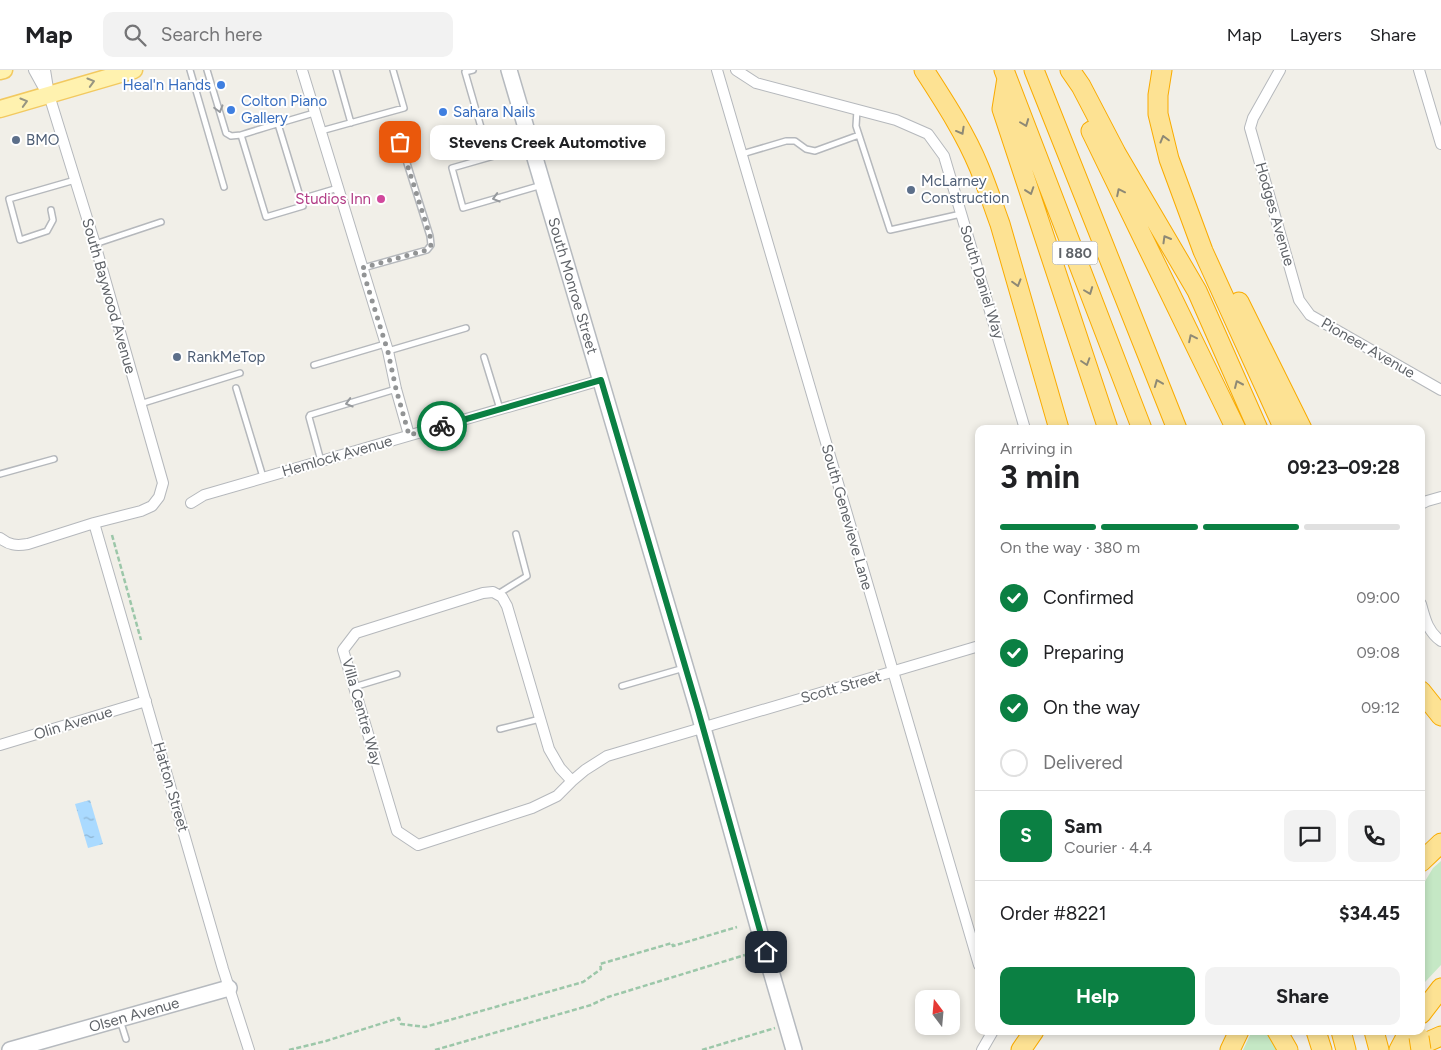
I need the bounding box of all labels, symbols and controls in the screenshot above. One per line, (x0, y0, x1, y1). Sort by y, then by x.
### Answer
search box (103, 12, 453, 57)
text: Map (25, 20, 73, 49)
icon: search (121, 21, 149, 49)
text: Search here (161, 23, 262, 46)
text: Map (1227, 24, 1262, 46)
text: Layers (1290, 24, 1342, 46)
text: Share (1370, 24, 1416, 46)
place label: Heal'n Hands (122, 76, 211, 94)
one-way arrow (86, 78, 95, 88)
marker: Heal'n Hands (215, 79, 227, 91)
place label: Colton Piano Gallery (241, 92, 327, 127)
one-way arrow (20, 97, 28, 107)
place label: Sahara Nails (453, 103, 535, 121)
marker: Colton Piano Gallery (225, 104, 237, 116)
one-way arrow (213, 105, 223, 113)
marker: Sahara Nails (437, 106, 449, 118)
one-way arrow (1019, 118, 1029, 126)
pin (379, 121, 421, 163)
callout: Stevens Creek Automotive (430, 124, 665, 160)
one-way arrow (954, 126, 964, 135)
icon: bag (386, 128, 414, 156)
place label: BMO (26, 131, 60, 149)
text: Stevens Creek Automotive (449, 133, 646, 152)
marker: BMO (10, 134, 22, 146)
one-way arrow (1159, 135, 1169, 144)
street label: Hodges Avenue (1252, 160, 1298, 268)
place label: McLarney Construction (921, 172, 1009, 207)
marker: McLarney Construction (905, 184, 917, 196)
one-way arrow (1024, 186, 1034, 195)
one-way arrow (1116, 188, 1126, 197)
place label: Studios Inn (295, 190, 371, 208)
marker: Studios Inn (375, 193, 387, 205)
one-way arrow (492, 193, 501, 203)
street label: South Monroe Street (544, 215, 602, 357)
street label: South Baywood Avenue (78, 216, 140, 376)
street label: South Daniel Way (956, 223, 1008, 341)
one-way arrow (1163, 235, 1173, 244)
road number: I 880 (1052, 242, 1098, 264)
one-way arrow (1011, 279, 1021, 287)
one-way arrow (1083, 286, 1093, 294)
street label: Pioneer Avenue (1318, 314, 1418, 382)
one-way arrow (1188, 334, 1198, 343)
place label: RankMeTop (187, 348, 266, 366)
marker: RankMeTop (171, 351, 183, 363)
one-way arrow (1081, 357, 1091, 366)
one-way arrow (1154, 380, 1164, 388)
one-way arrow (1234, 380, 1245, 389)
one-way arrow (345, 398, 353, 408)
courier (417, 401, 467, 451)
icon: bike (428, 412, 456, 440)
street label: Hemlock Avenue (280, 432, 394, 480)
text: Arriving in (1000, 439, 1072, 458)
street label: South Genevieve Lane (818, 442, 876, 592)
text: 09:23–09:28 (1287, 456, 1400, 479)
text: 3 min (1000, 458, 1080, 496)
text: On the way · 380 m (1000, 538, 1140, 557)
icon: check (1000, 584, 1028, 612)
text: Confirmed (1043, 586, 1134, 609)
text: 09:00 (1356, 588, 1400, 607)
icon: check (1000, 639, 1028, 667)
text: Preparing (1043, 641, 1124, 664)
text: 09:08 (1357, 643, 1400, 662)
street label: Villa Centre Way (338, 656, 386, 768)
street label: Scott Street (799, 667, 884, 707)
icon: check (1000, 694, 1028, 722)
text: On the way (1043, 696, 1140, 719)
text: 09:12 (1361, 698, 1400, 717)
street label: Olin Avenue (32, 703, 114, 743)
street label: Hatton Street (150, 740, 193, 834)
text: Delivered (1043, 751, 1123, 774)
button: chat (1284, 810, 1336, 862)
button: phone (1348, 810, 1400, 862)
text: Sam (1064, 815, 1102, 838)
text: S (1020, 824, 1032, 847)
text: Courier · 4.4 (1064, 838, 1152, 857)
text: Order #8221 (1000, 902, 1107, 925)
text: $34.45 (1339, 902, 1400, 925)
pin (745, 931, 787, 973)
icon: home (752, 938, 780, 966)
button: Help (1000, 967, 1195, 1025)
button: Share (1205, 967, 1400, 1025)
north arrow (915, 990, 960, 1035)
map controls (915, 990, 960, 1035)
street label: Olsen Avenue (87, 994, 181, 1036)

